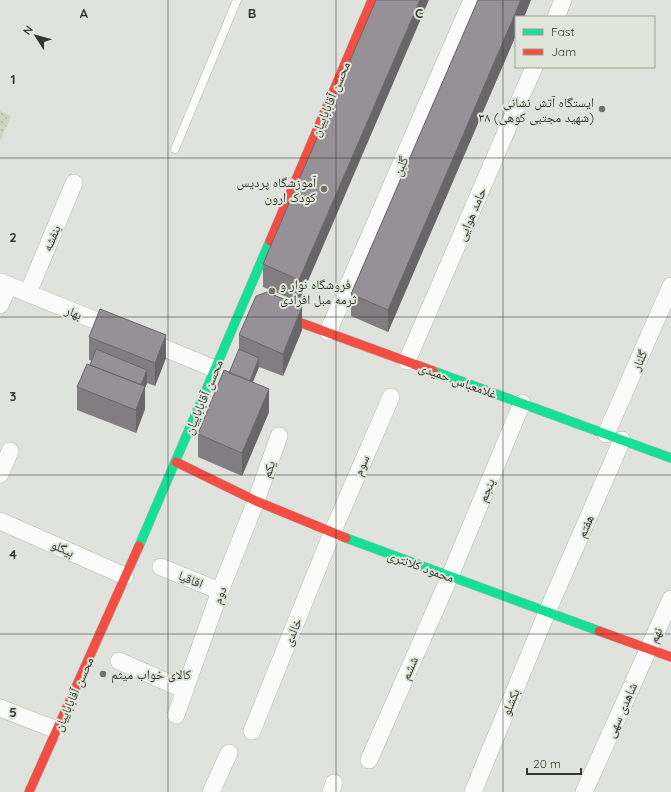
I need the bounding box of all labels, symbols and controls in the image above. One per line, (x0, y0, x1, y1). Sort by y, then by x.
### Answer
text: A (80, 5, 89, 21)
text: B (248, 5, 256, 21)
text: C (415, 5, 423, 21)
north arrow (16, 16, 56, 56)
legend (515, 16, 655, 68)
text: N (20, 23, 36, 38)
text: Fast (551, 24, 575, 39)
text: Jam (551, 44, 576, 59)
street label: محسن آقاباباییان (307, 59, 354, 139)
text: 1 (10, 71, 16, 87)
place label: ایستگاه آتش نشانی ۳۸ (شهید مجتبی کوهی) (479, 94, 594, 126)
marker: ایستگاه آتش نشانی ۳۸ (شهید مجتبی کوهی) (597, 104, 607, 114)
street label: گلبن (389, 153, 412, 179)
place label: آموزشگاه پردیس کودک ارون (236, 174, 317, 206)
marker: آموزشگاه پردیس کودک ارون (319, 184, 329, 194)
street label: حامد هوایی (453, 185, 490, 243)
street label: بنفشه (38, 222, 64, 254)
text: 2 (9, 229, 17, 245)
place label: فروشگاه نوار و ثرمه مبل افرادی (280, 276, 357, 308)
marker: فروشگاه نوار و ثرمه مبل افرادی (267, 286, 277, 296)
street label: بهار (62, 301, 85, 323)
street label: گلنار (627, 347, 652, 374)
street label: محسن آقاباباییان (180, 357, 227, 437)
street label: غلامعباس حمیدی (416, 358, 500, 403)
text: 3 (10, 388, 17, 404)
street label: سوم (349, 452, 373, 478)
street label: یکم (258, 458, 279, 480)
street label: پنجم (474, 476, 499, 505)
street label: هفتم (573, 512, 598, 540)
street label: بیگلو (49, 536, 77, 561)
text: 4 (9, 546, 17, 562)
street label: محمود کلانتری (385, 547, 457, 586)
street label: اقاقیا (176, 567, 206, 591)
street label: دوم (208, 584, 231, 606)
street label: خالدی (279, 616, 306, 649)
street label: نهم (645, 625, 666, 646)
street label: محسن آقاباباییان (49, 654, 98, 734)
street label: ششم (397, 654, 422, 683)
place label: کالای خواب میثم (111, 666, 192, 683)
marker: کالای خواب میثم (98, 669, 108, 679)
street label: شاهدی سهی (602, 680, 641, 740)
street label: بکشلو (497, 686, 523, 718)
text: 5 (9, 704, 17, 720)
scale bar (527, 750, 581, 776)
text: 20 m (533, 756, 561, 771)

